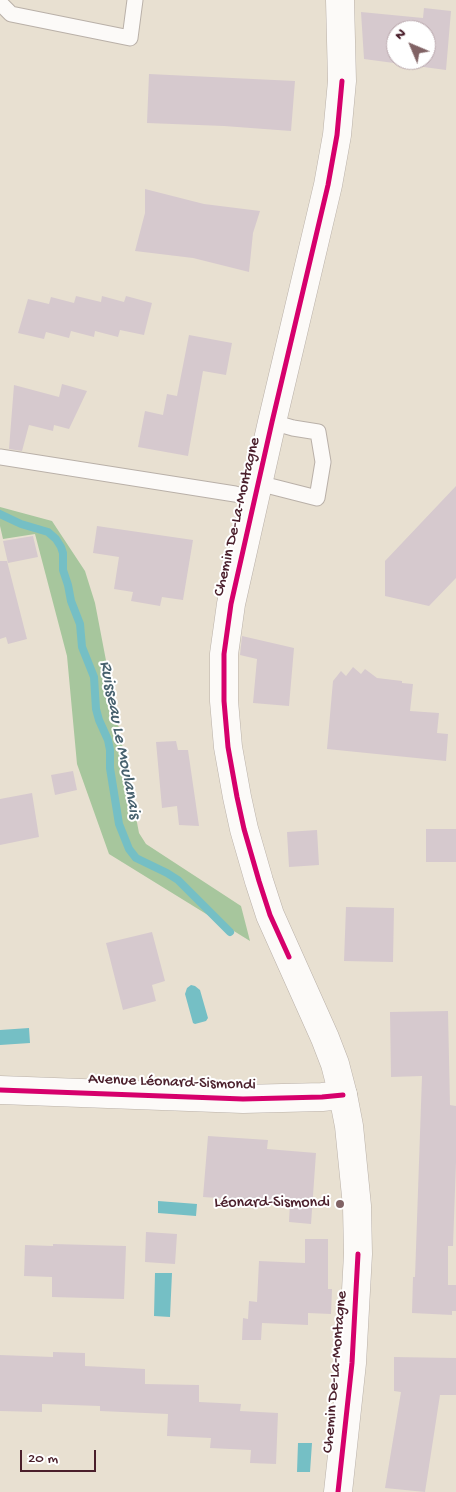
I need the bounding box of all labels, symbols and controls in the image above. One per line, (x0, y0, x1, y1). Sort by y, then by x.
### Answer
north arrow (386, 20, 436, 70)
text: N (391, 26, 410, 44)
street label: Chemin De-La-Montagne (210, 436, 266, 598)
water label: Ruisseau Le Moulanais (93, 659, 145, 821)
street label: Avenue Léonard-Sismondi (88, 1070, 256, 1096)
place label: Léonard-Sismondi (214, 1194, 330, 1214)
marker: Léonard-Sismondi (334, 1198, 346, 1210)
street label: Chemin De-La-Montagne (319, 1290, 353, 1454)
scale bar (22, 1440, 99, 1472)
text: 20 m (28, 1450, 58, 1468)

